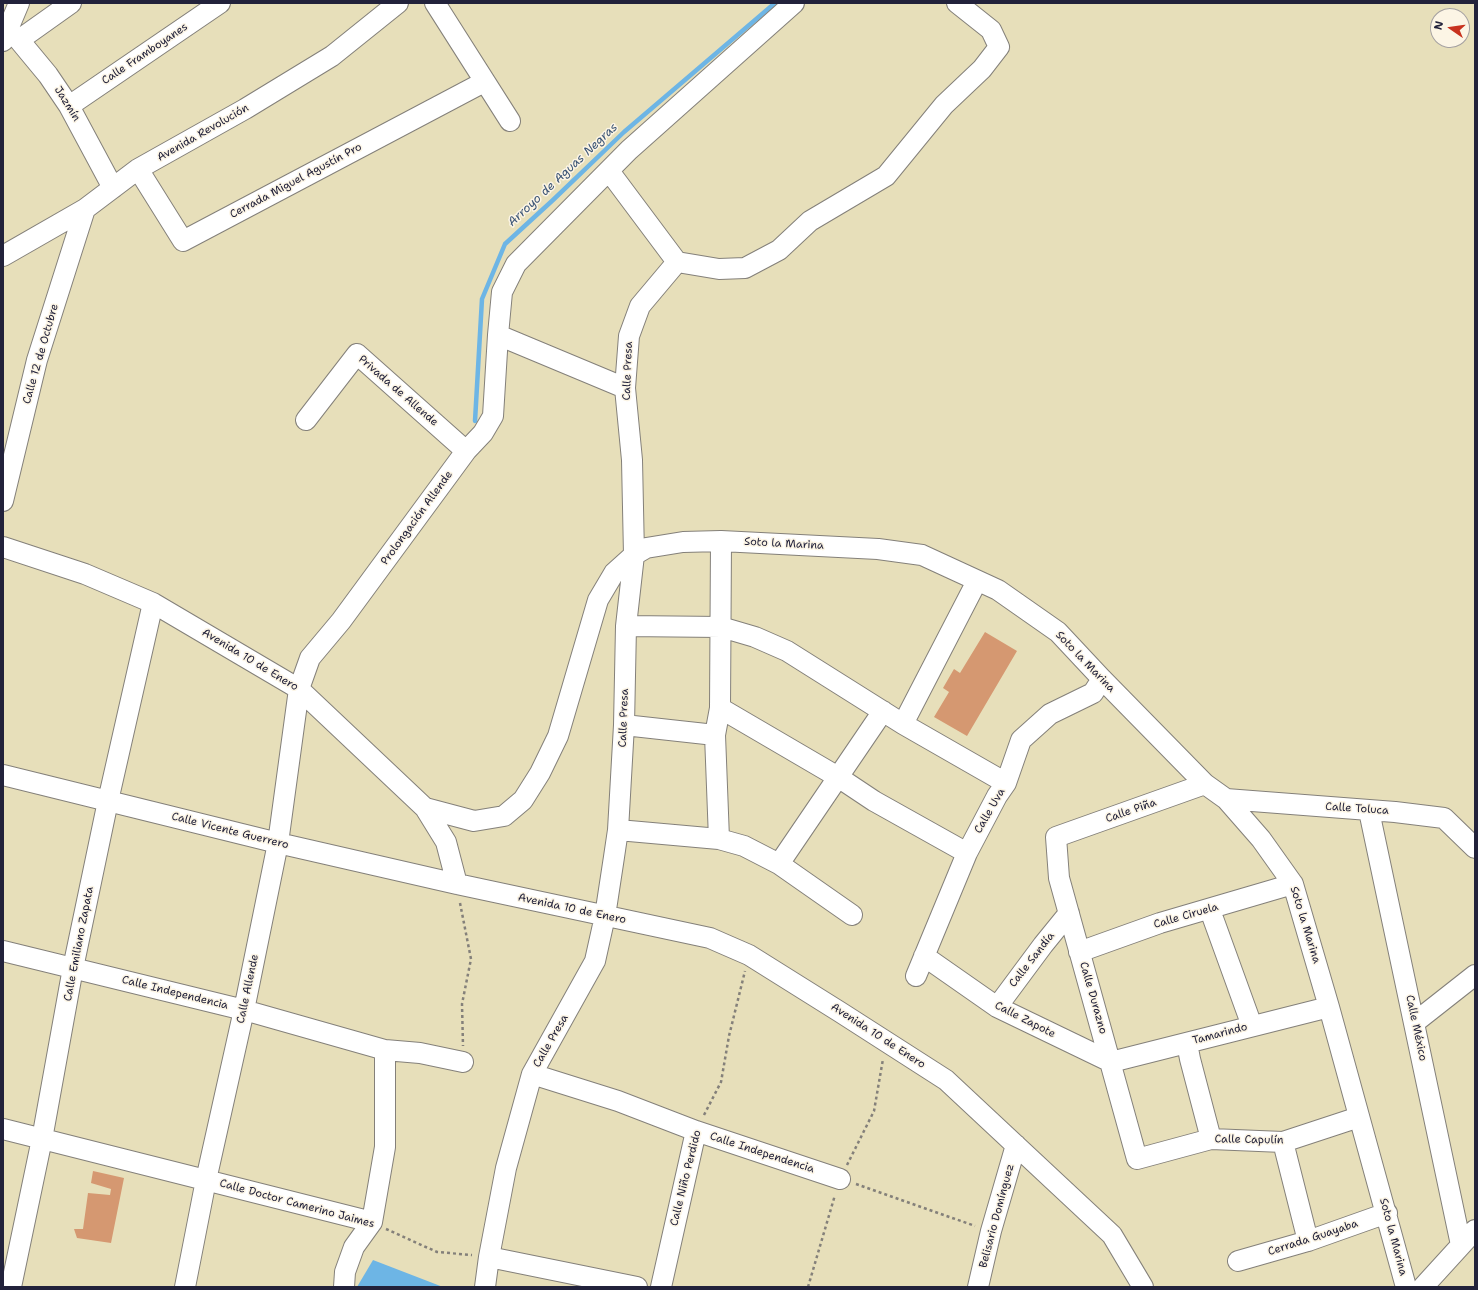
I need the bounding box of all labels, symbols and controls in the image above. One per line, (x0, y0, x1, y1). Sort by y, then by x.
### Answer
north arrow (1430, 8, 1470, 48)
text: N (1431, 19, 1447, 31)
street label: Calle Framboyanes (100, 20, 190, 88)
street label: Jazmín (51, 84, 83, 124)
street label: Avenida Revolución (155, 101, 251, 165)
water label: Arroyo de Aguas Negras (505, 120, 621, 230)
street label: Cerrada Miguel Agustín Pro (228, 141, 364, 221)
street label: Calle 12 de Octubre (20, 302, 62, 406)
street label: Calle Presa (620, 341, 636, 401)
street label: Privada de Allende (355, 353, 441, 429)
street label: Prolongación Allende (378, 468, 456, 568)
street label: Soto la Marina (744, 535, 824, 553)
street label: Avenida 10 de Enero (199, 626, 301, 694)
street label: Soto la Marina (1053, 629, 1117, 695)
street label: Calle Presa (616, 688, 632, 748)
street label: Calle Uva (972, 786, 1008, 836)
street label: Calle Piña (1104, 796, 1158, 826)
street label: Calle Toluca (1325, 800, 1389, 818)
street label: Calle Vicente Guerrero (170, 810, 290, 852)
street label: Soto la Marina (1287, 885, 1323, 965)
street label: Calle Emiliano Zapata (61, 886, 97, 1002)
street label: Avenida 10 de Enero (517, 891, 627, 927)
street label: Calle Ciruela (1152, 900, 1220, 932)
street label: Calle Sandía (1006, 930, 1058, 990)
street label: Calle Allende (234, 953, 262, 1025)
street label: Calle Durazno (1076, 960, 1110, 1036)
street label: Calle Independencia (120, 973, 230, 1013)
street label: Calle México (1403, 994, 1429, 1062)
street label: Calle Zapote (992, 999, 1058, 1041)
street label: Avenida 10 de Enero (828, 1001, 928, 1071)
street label: Calle Presa (531, 1012, 571, 1070)
street label: Tamarindo (1191, 1020, 1249, 1048)
street label: Calle Niño Perdido (668, 1129, 704, 1227)
street label: Calle Independencia (708, 1130, 816, 1176)
street label: Calle Capulín (1214, 1133, 1284, 1147)
street label: Belisario Domínguez (977, 1163, 1017, 1269)
street label: Calle Doctor Camerino Jaimes (218, 1177, 376, 1231)
street label: Soto la Marina (1376, 1197, 1410, 1277)
street label: Cerrada Guayaba (1266, 1217, 1360, 1259)

